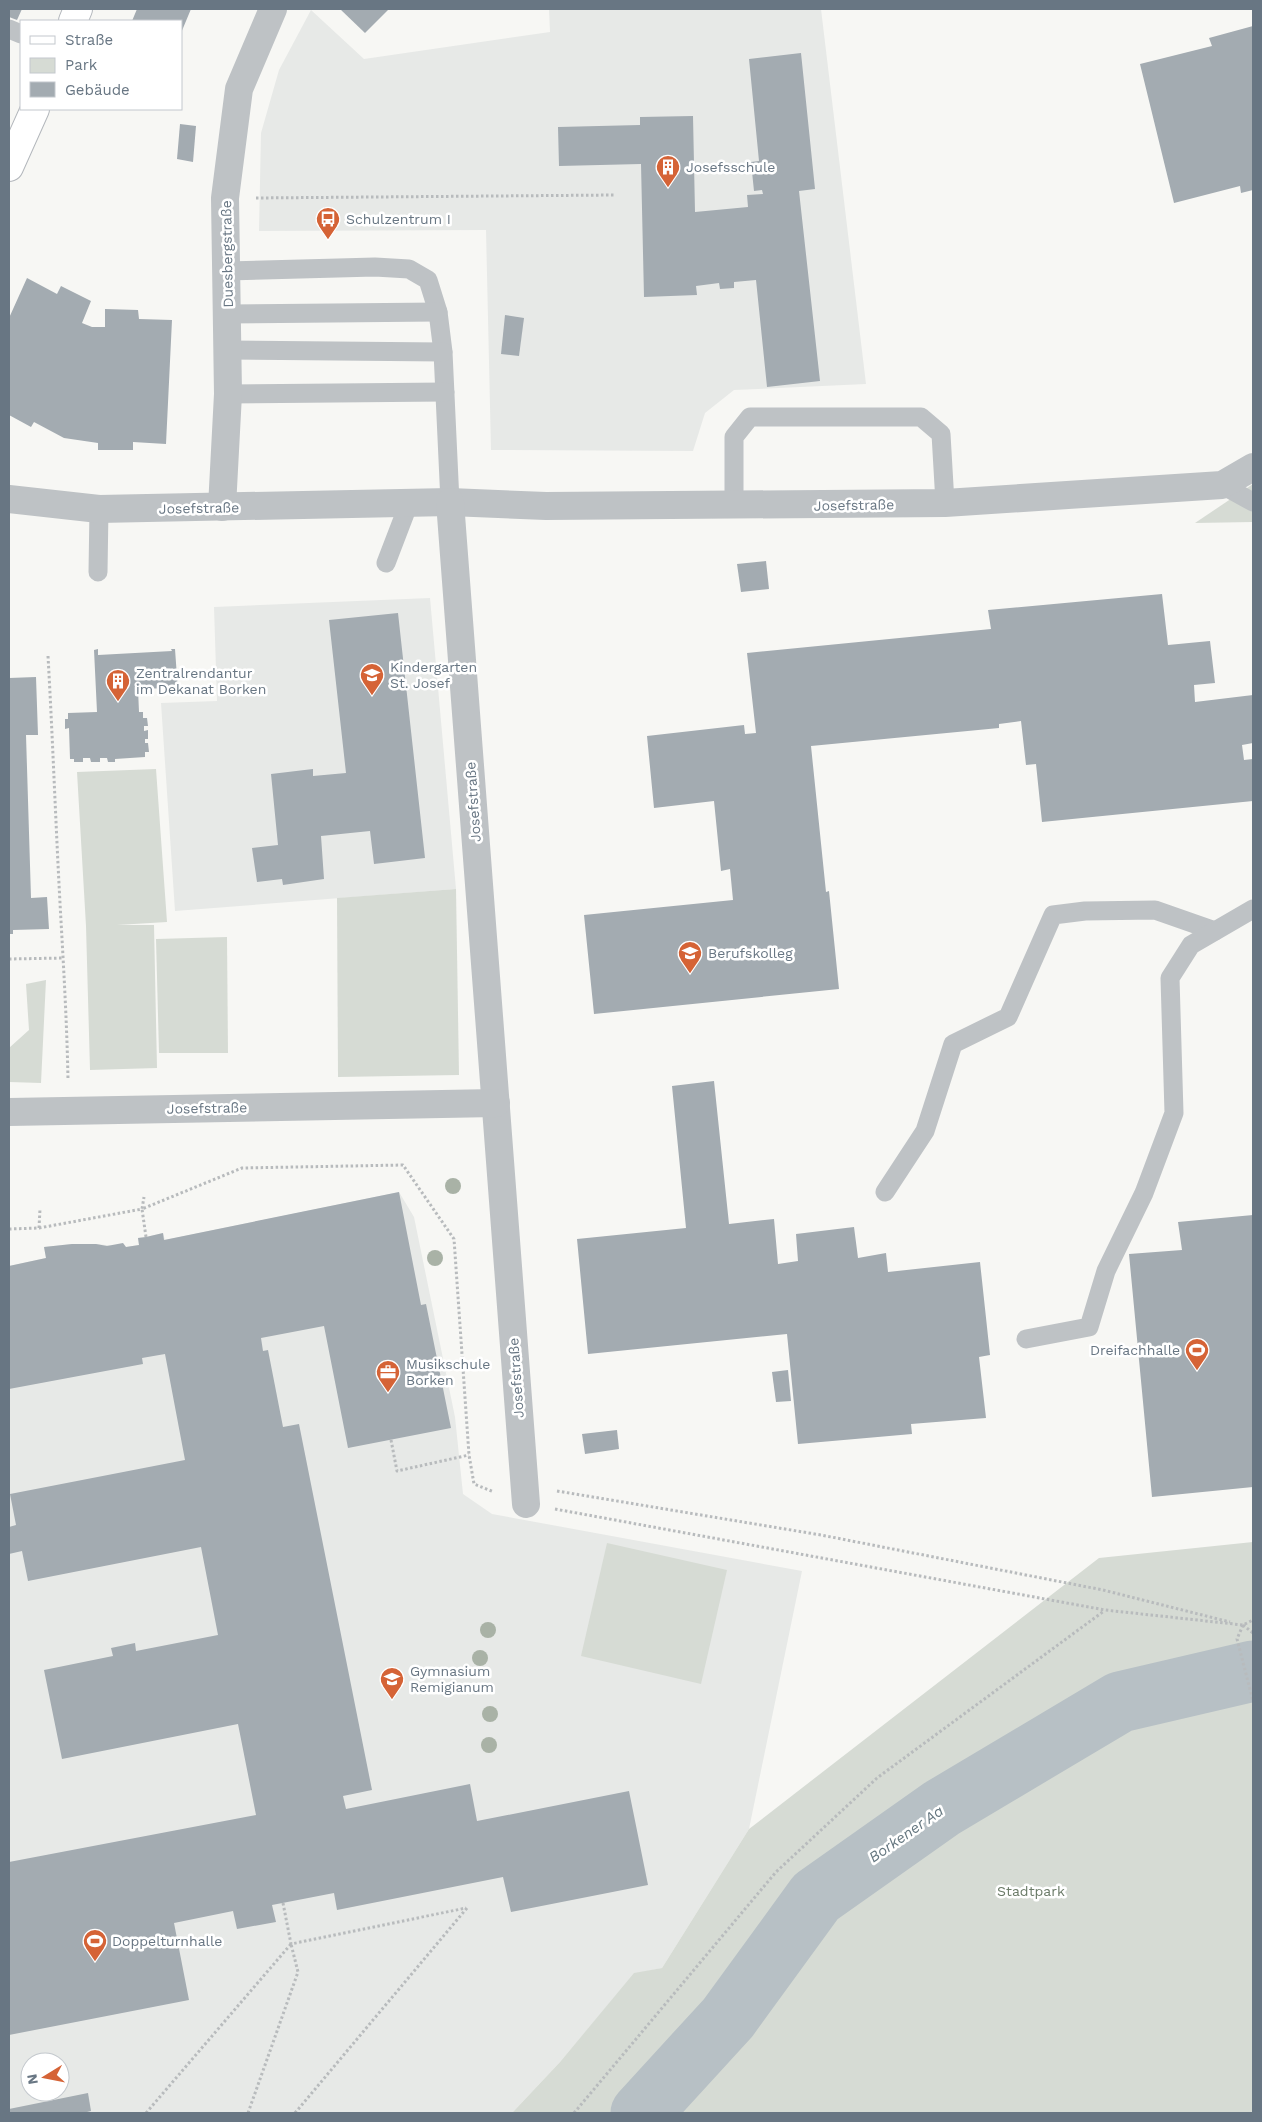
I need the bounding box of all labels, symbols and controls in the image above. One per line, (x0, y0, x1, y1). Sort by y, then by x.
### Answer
legend (20, 20, 182, 110)
text: Straße (65, 31, 113, 49)
text: Park (65, 56, 98, 74)
text: Gebäude (65, 81, 130, 99)
building icon: Josefsschule (655, 154, 681, 188)
place label: Josefsschule (686, 159, 775, 175)
street label: Duesbergstraße (218, 200, 236, 308)
bus stop icon: Schulzentrum I (315, 206, 341, 240)
place label: Schulzentrum I (346, 211, 451, 227)
street label: Josefstraße (814, 496, 894, 514)
street label: Josefstraße (159, 499, 239, 517)
place label: Kindergarten St. Josef (390, 659, 477, 691)
school or university icon: Kindergarten St. Josef (359, 662, 385, 696)
place label: Zentralrendantur im Dekanat Borken (136, 665, 266, 697)
building icon: Zentralrendantur im Dekanat Borken (105, 668, 131, 702)
street label: Josefstraße (462, 761, 484, 843)
school or university icon: Berufskolleg (677, 940, 703, 974)
place label: Berufskolleg (708, 945, 793, 961)
street label: Josefstraße (167, 1099, 247, 1117)
street label: Josefstraße (505, 1337, 527, 1419)
sports icon: Dreifachhalle (1184, 1337, 1210, 1371)
place label: Dreifachhalle (1090, 1342, 1180, 1358)
place label: Musikschule Borken (406, 1356, 490, 1388)
office icon: Musikschule Borken (375, 1359, 401, 1393)
place label: Gymnasium Remigianum (410, 1663, 494, 1695)
school or university icon: Gymnasium Remigianum (379, 1666, 405, 1700)
water label: Borkener Aa (865, 1802, 947, 1866)
park label: Stadtpark (997, 1883, 1065, 1899)
sports icon: Doppelturnhalle (82, 1928, 108, 1962)
place label: Doppelturnhalle (112, 1933, 222, 1949)
north arrow (20, 2052, 70, 2102)
text: N (23, 2073, 41, 2086)

